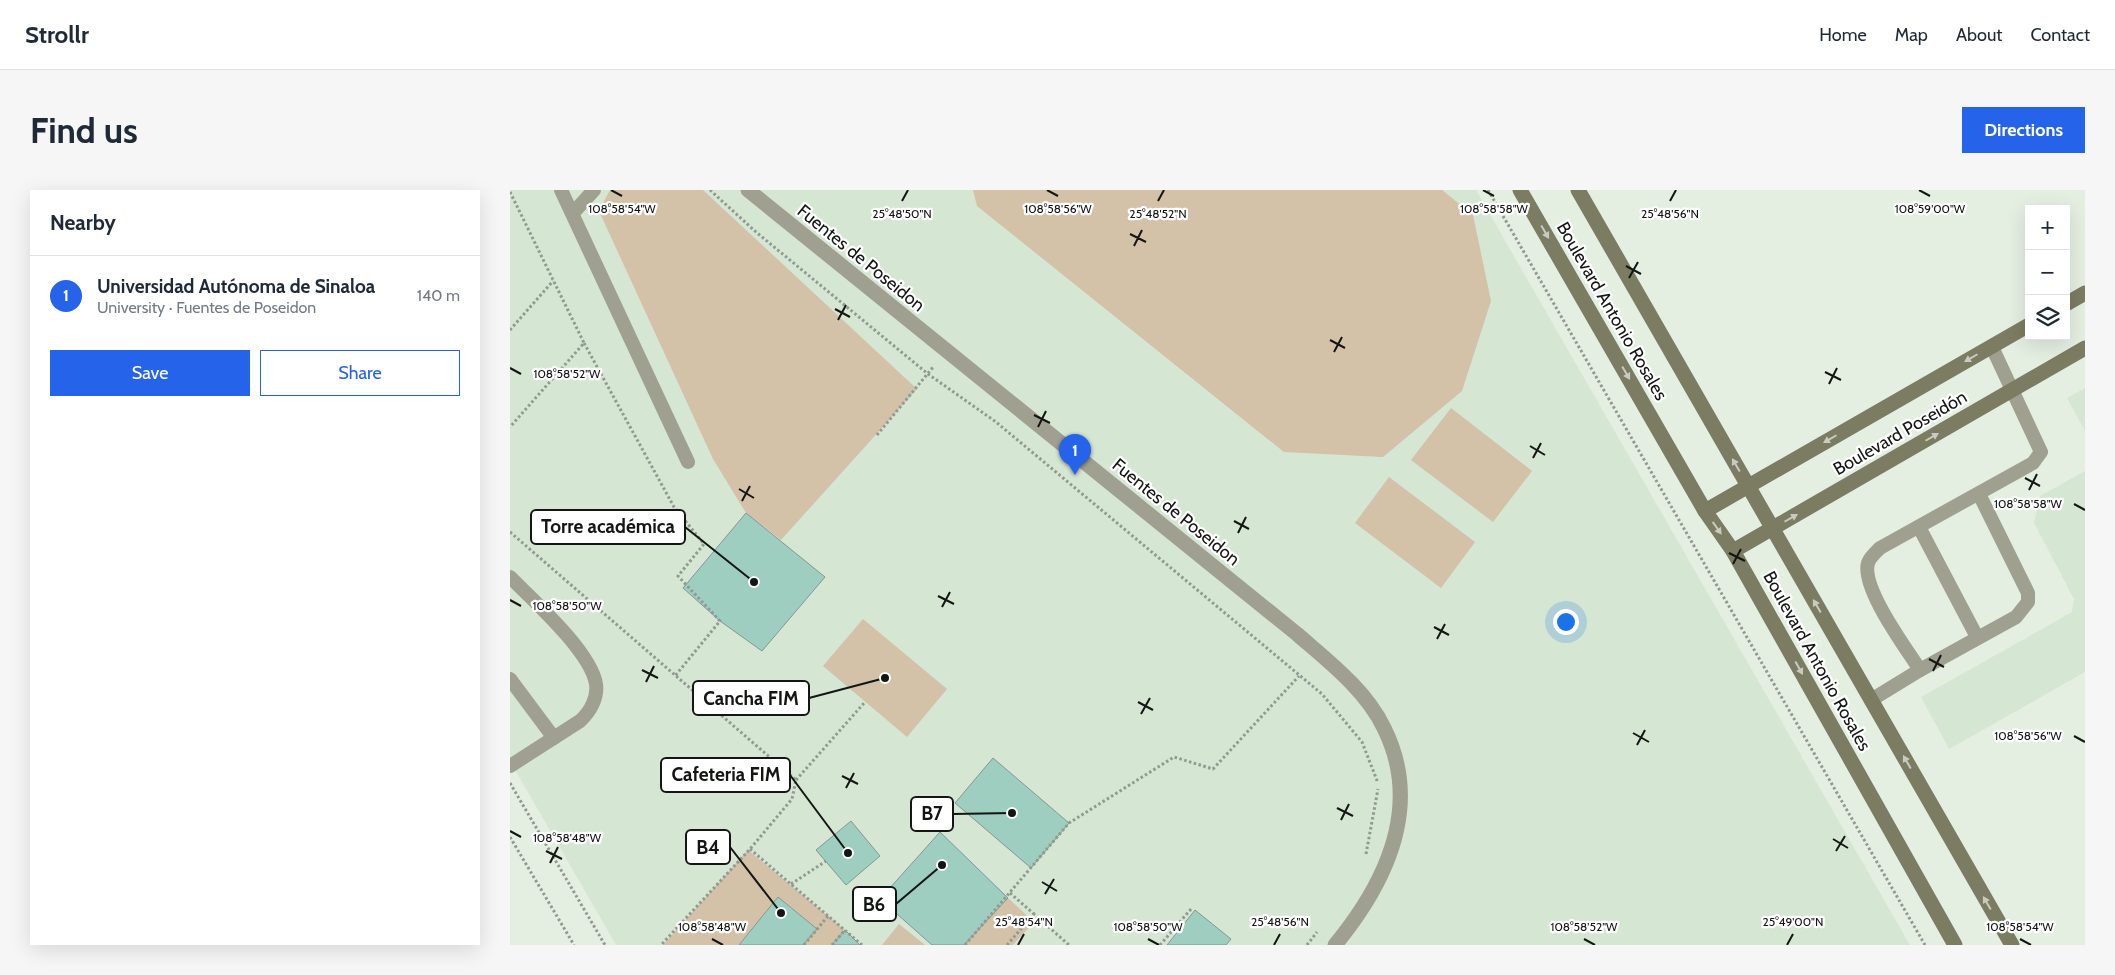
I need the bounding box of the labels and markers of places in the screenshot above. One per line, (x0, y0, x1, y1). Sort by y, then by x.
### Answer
pin: 1 (1059, 434, 1091, 475)
callout: Torre académica (531, 510, 685, 544)
callout: Cancha FIM (693, 681, 809, 715)
callout: Cafeteria FIM (661, 758, 790, 792)
callout: B7 (911, 797, 953, 831)
callout: B4 (686, 830, 730, 864)
callout: B6 (853, 887, 896, 921)

